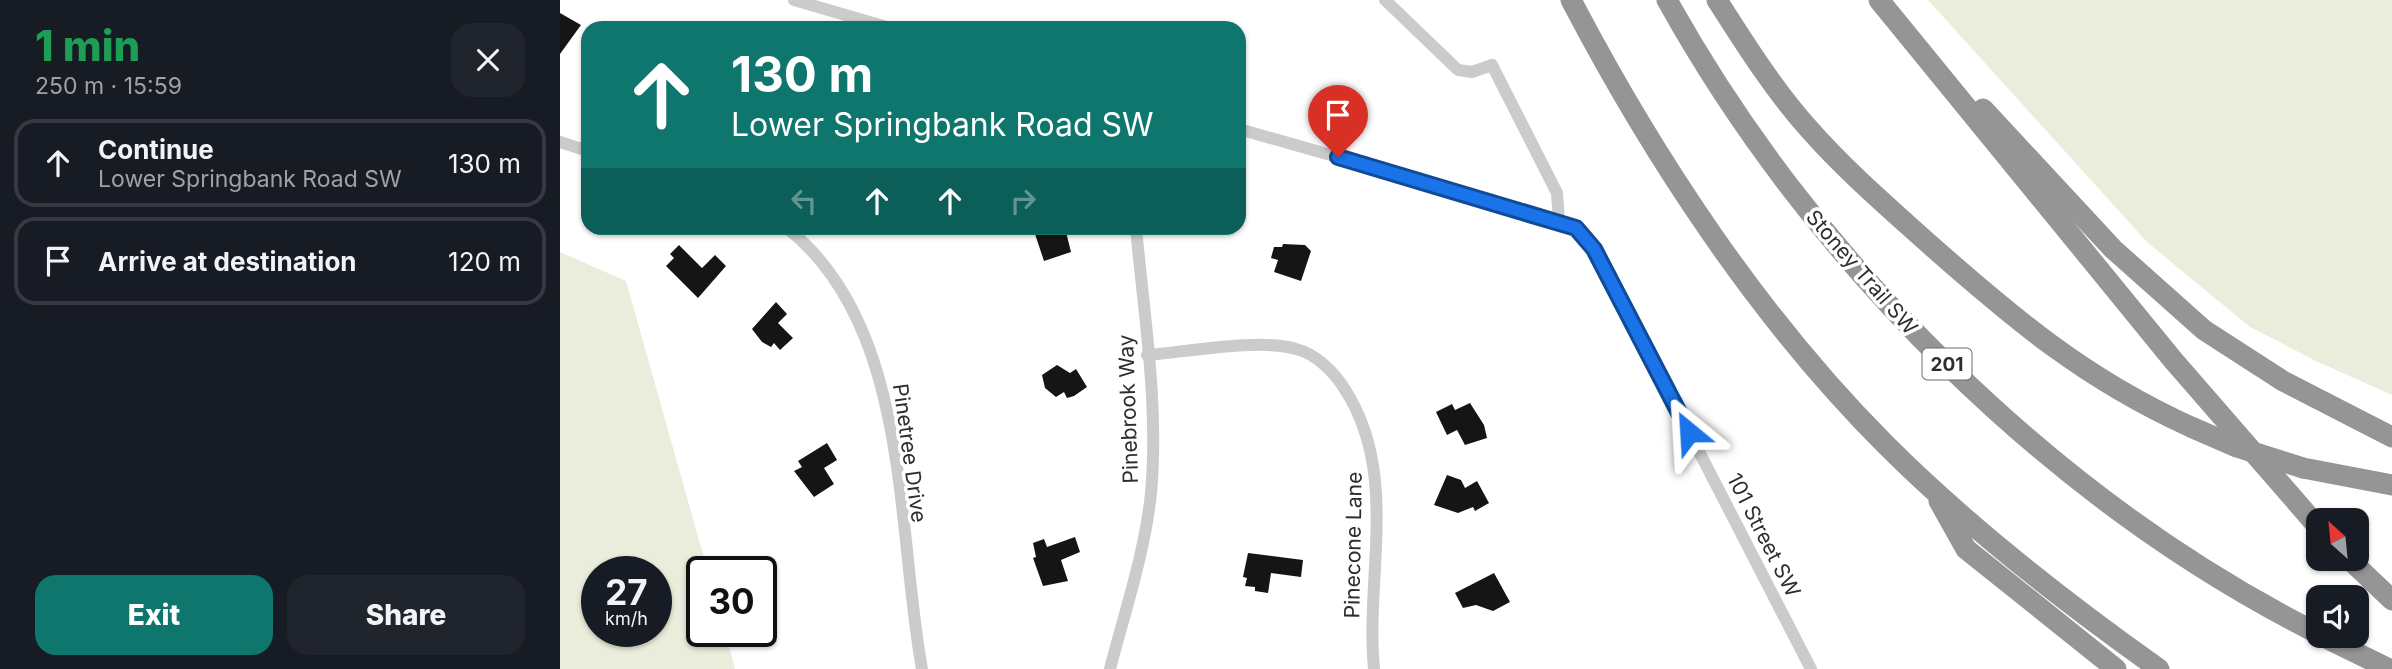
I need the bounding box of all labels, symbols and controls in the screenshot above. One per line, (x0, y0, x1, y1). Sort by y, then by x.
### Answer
text: 1 min (35, 20, 140, 71)
button: close (451, 23, 525, 97)
text: 130 m (731, 45, 873, 104)
icon: ahead (616, 49, 707, 140)
text: 250 m · 15:59 (35, 72, 182, 100)
pin (1308, 85, 1368, 157)
icon: arrive (1319, 96, 1357, 134)
text: Lower Springbank Road SW (731, 105, 1154, 144)
text: Continue (98, 134, 214, 165)
icon: ahead (39, 144, 77, 182)
text: 130 m (448, 148, 521, 179)
text: Lower Springbank Road SW (98, 165, 402, 193)
icon: left (785, 182, 823, 220)
icon: ahead (858, 182, 896, 220)
icon: ahead (931, 182, 969, 220)
icon: right (1004, 182, 1042, 220)
street label: Stoney Trail SW (1801, 205, 1923, 340)
icon: arrive (39, 242, 77, 280)
text: Arrive at destination (98, 246, 357, 277)
text: 120 m (448, 246, 521, 277)
street label: Pinebrook Way (1113, 334, 1143, 484)
road number: 201 (1922, 348, 1972, 380)
street label: Pinetree Drive (888, 382, 932, 524)
position arrow (1652, 395, 1726, 469)
street label: 101 Street SW (1722, 469, 1806, 601)
street label: Pinecone Lane (1339, 471, 1367, 619)
north arrow (2306, 508, 2370, 570)
map controls (2306, 508, 2369, 648)
speed limit sign: 30 (686, 556, 777, 647)
text: 27 (605, 571, 648, 613)
button: Exit (35, 575, 273, 655)
button: Share (287, 575, 525, 655)
button: sound (2306, 585, 2369, 648)
text: km/h (605, 608, 648, 629)

